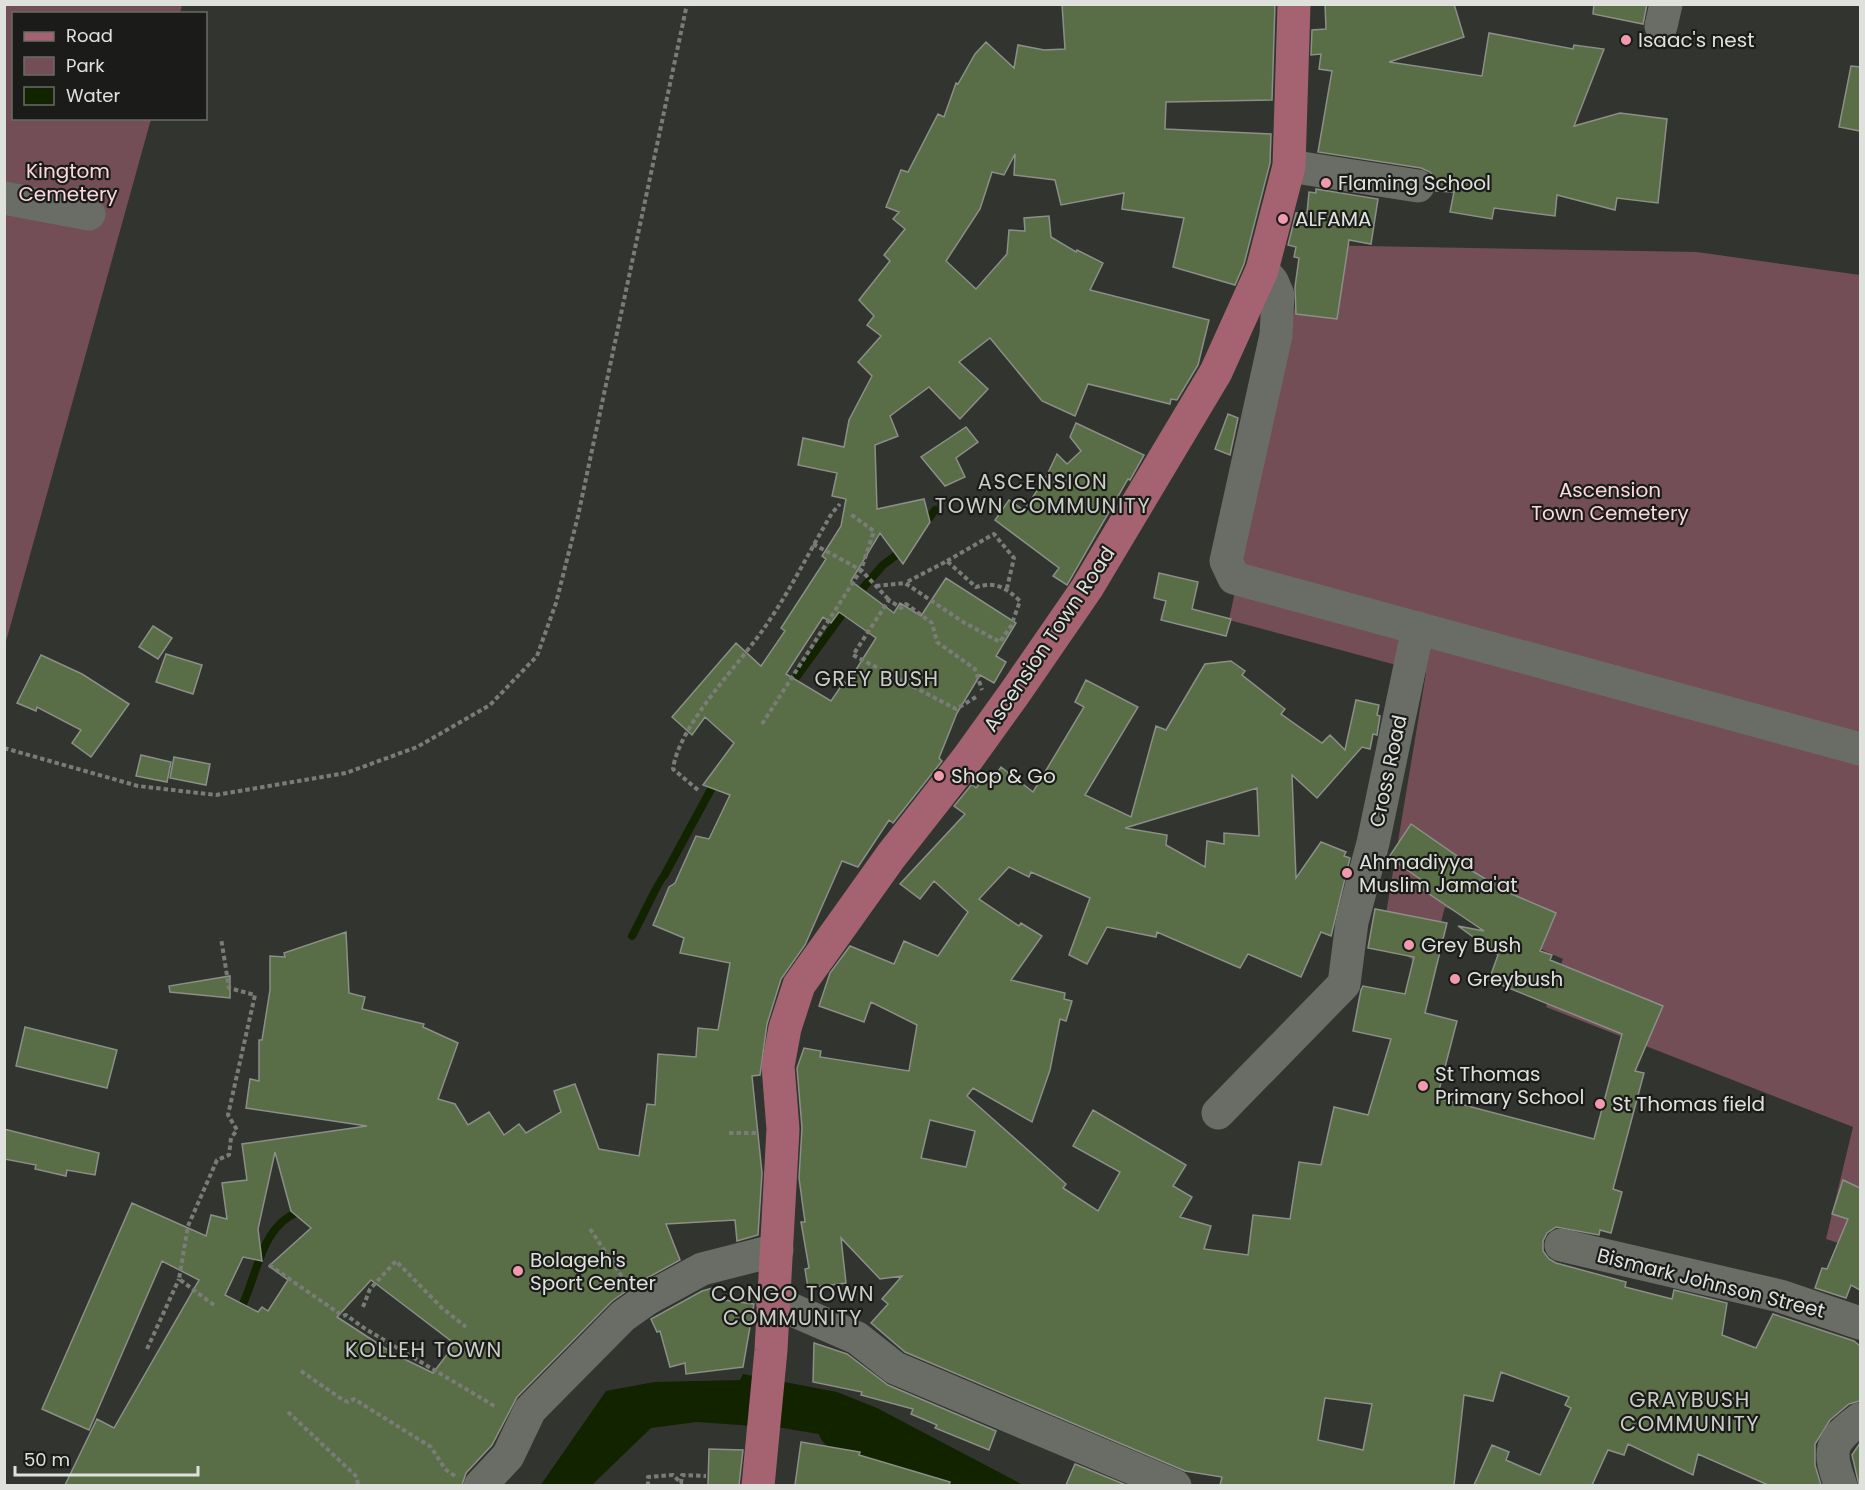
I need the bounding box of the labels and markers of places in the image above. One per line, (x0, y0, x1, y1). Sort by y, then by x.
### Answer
place label: Isaac's nest (1638, 26, 1754, 54)
marker: Isaac's nest (1619, 33, 1633, 47)
place label: Flaming School (1338, 169, 1491, 197)
marker: Flaming School (1319, 176, 1333, 190)
place label: ALFAMA (1295, 205, 1371, 233)
marker: ALFAMA (1276, 212, 1290, 226)
place label: Shop & Go (951, 762, 1056, 790)
marker: Shop & Go (932, 769, 946, 783)
place label: Ahmadiyya Muslim Jama'at (1359, 848, 1517, 899)
marker: Ahmadiyya Muslim Jama'at (1340, 866, 1354, 880)
place label: Grey Bush (1421, 931, 1521, 959)
marker: Grey Bush (1402, 938, 1416, 952)
place label: Greybush (1467, 965, 1563, 993)
marker: Greybush (1448, 972, 1462, 986)
place label: St Thomas Primary School (1435, 1060, 1584, 1111)
marker: St Thomas Primary School (1416, 1079, 1430, 1093)
place label: St Thomas field (1612, 1090, 1765, 1118)
marker: St Thomas field (1593, 1097, 1607, 1111)
place label: Bolageh's Sport Center (530, 1246, 656, 1297)
marker: Bolageh's Sport Center (511, 1264, 525, 1278)

